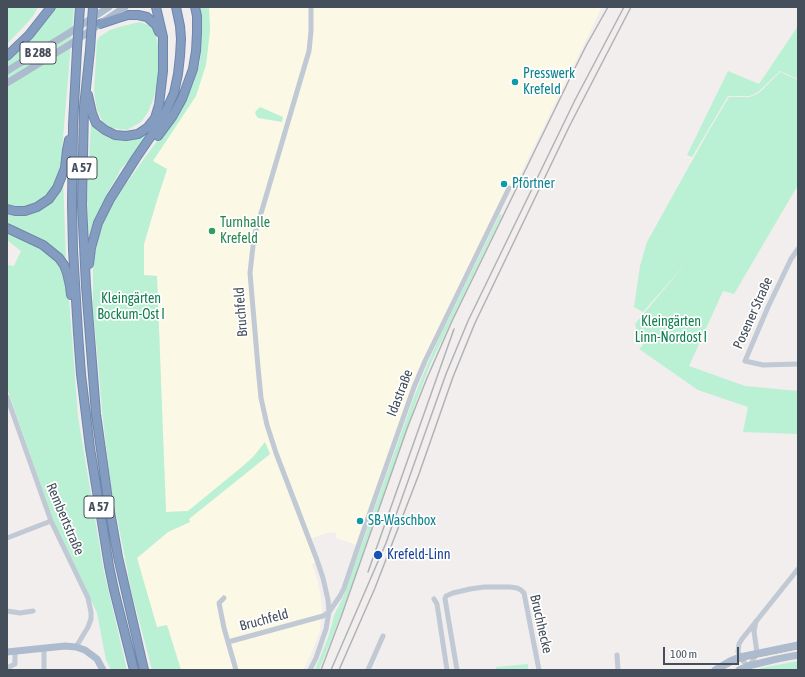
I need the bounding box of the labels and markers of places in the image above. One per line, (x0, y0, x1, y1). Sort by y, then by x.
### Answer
place label: Presswerk Krefeld (523, 66, 575, 98)
marker: Presswerk Krefeld (510, 77, 520, 87)
place label: Pförtner (512, 176, 555, 192)
marker: Pförtner (499, 179, 509, 189)
place label: Turnhalle Krefeld (220, 215, 270, 248)
marker: Turnhalle Krefeld (207, 226, 217, 236)
place label: SB-Waschbox (368, 513, 436, 529)
marker: SB-Waschbox (355, 516, 365, 526)
place label: Krefeld-Linn (387, 547, 450, 563)
marker: Krefeld-Linn (372, 549, 384, 561)

